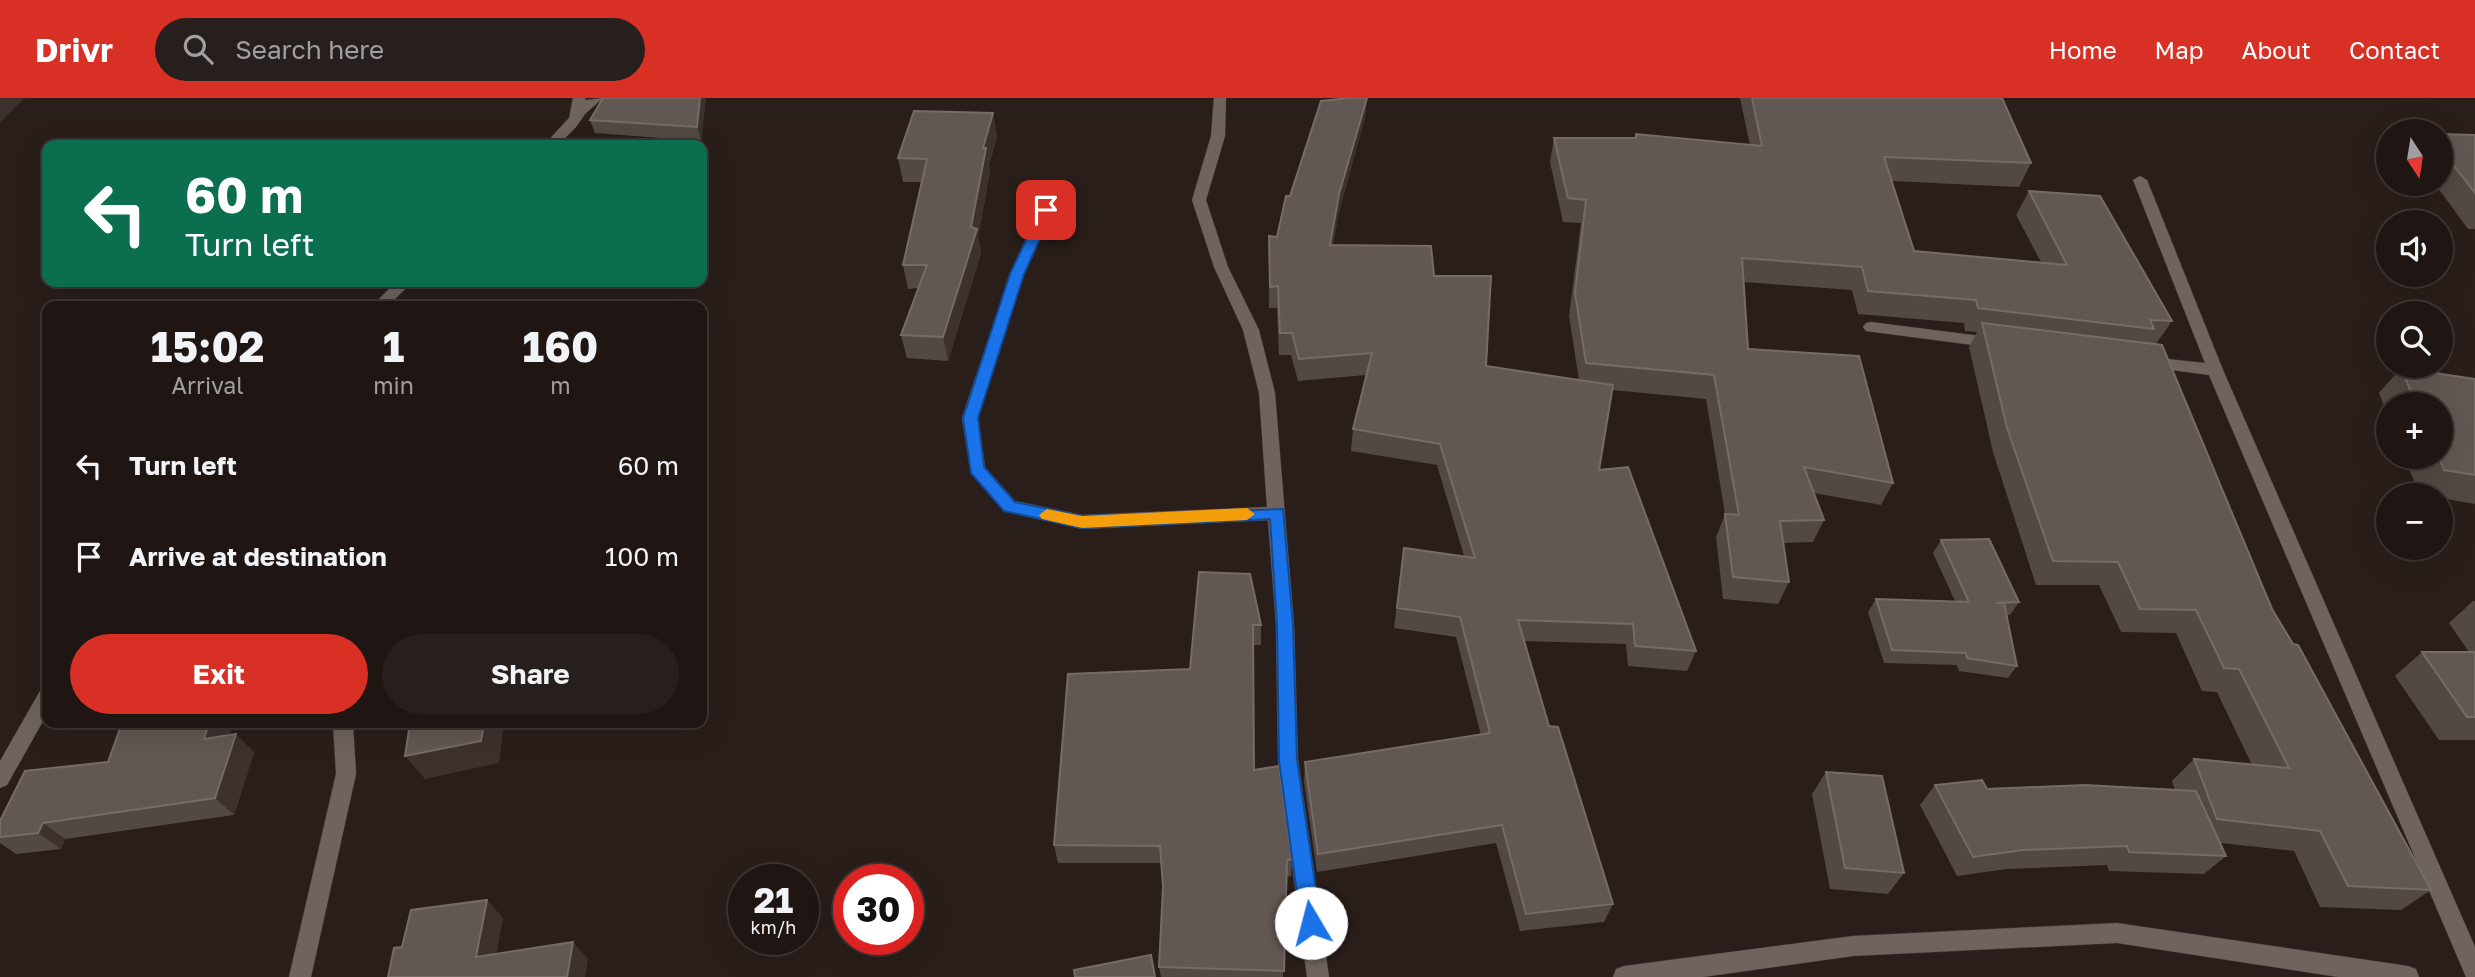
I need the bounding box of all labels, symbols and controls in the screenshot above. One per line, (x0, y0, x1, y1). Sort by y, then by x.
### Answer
search box (155, 18, 645, 81)
text: Drivr (35, 30, 113, 69)
icon: search (179, 30, 217, 68)
text: Search here (235, 34, 384, 65)
text: Home (2049, 35, 2117, 64)
text: Map (2155, 35, 2204, 64)
text: About (2242, 35, 2311, 64)
text: Contact (2349, 35, 2440, 64)
north arrow (2376, 119, 2454, 196)
map controls (2376, 119, 2453, 560)
text: 60 m (185, 165, 303, 224)
icon: left (70, 168, 161, 259)
pin (1016, 180, 1076, 240)
icon: arrive (1027, 191, 1065, 229)
button: sound (2376, 210, 2453, 287)
text: Turn left (185, 225, 314, 263)
button: search (2376, 301, 2453, 378)
text: 15:02 (151, 321, 264, 371)
text: 1 (383, 321, 404, 371)
text: 160 (523, 321, 598, 371)
text: Arrival (172, 371, 244, 399)
text: min (373, 371, 414, 399)
text: m (550, 371, 571, 399)
button: + (2376, 392, 2453, 469)
icon: left (70, 447, 108, 485)
text: Turn left (129, 450, 237, 481)
text: 60 m (618, 450, 679, 481)
button: − (2376, 483, 2453, 560)
icon: arrive (70, 538, 108, 576)
text: Arrive at destination (129, 541, 387, 572)
text: 100 m (605, 541, 679, 572)
button: Exit (70, 634, 368, 714)
button: Share (382, 634, 679, 714)
speed limit sign: 30 (833, 864, 924, 955)
text: 21 (754, 879, 793, 921)
position arrow (1274, 886, 1348, 960)
text: km/h (751, 916, 796, 938)

